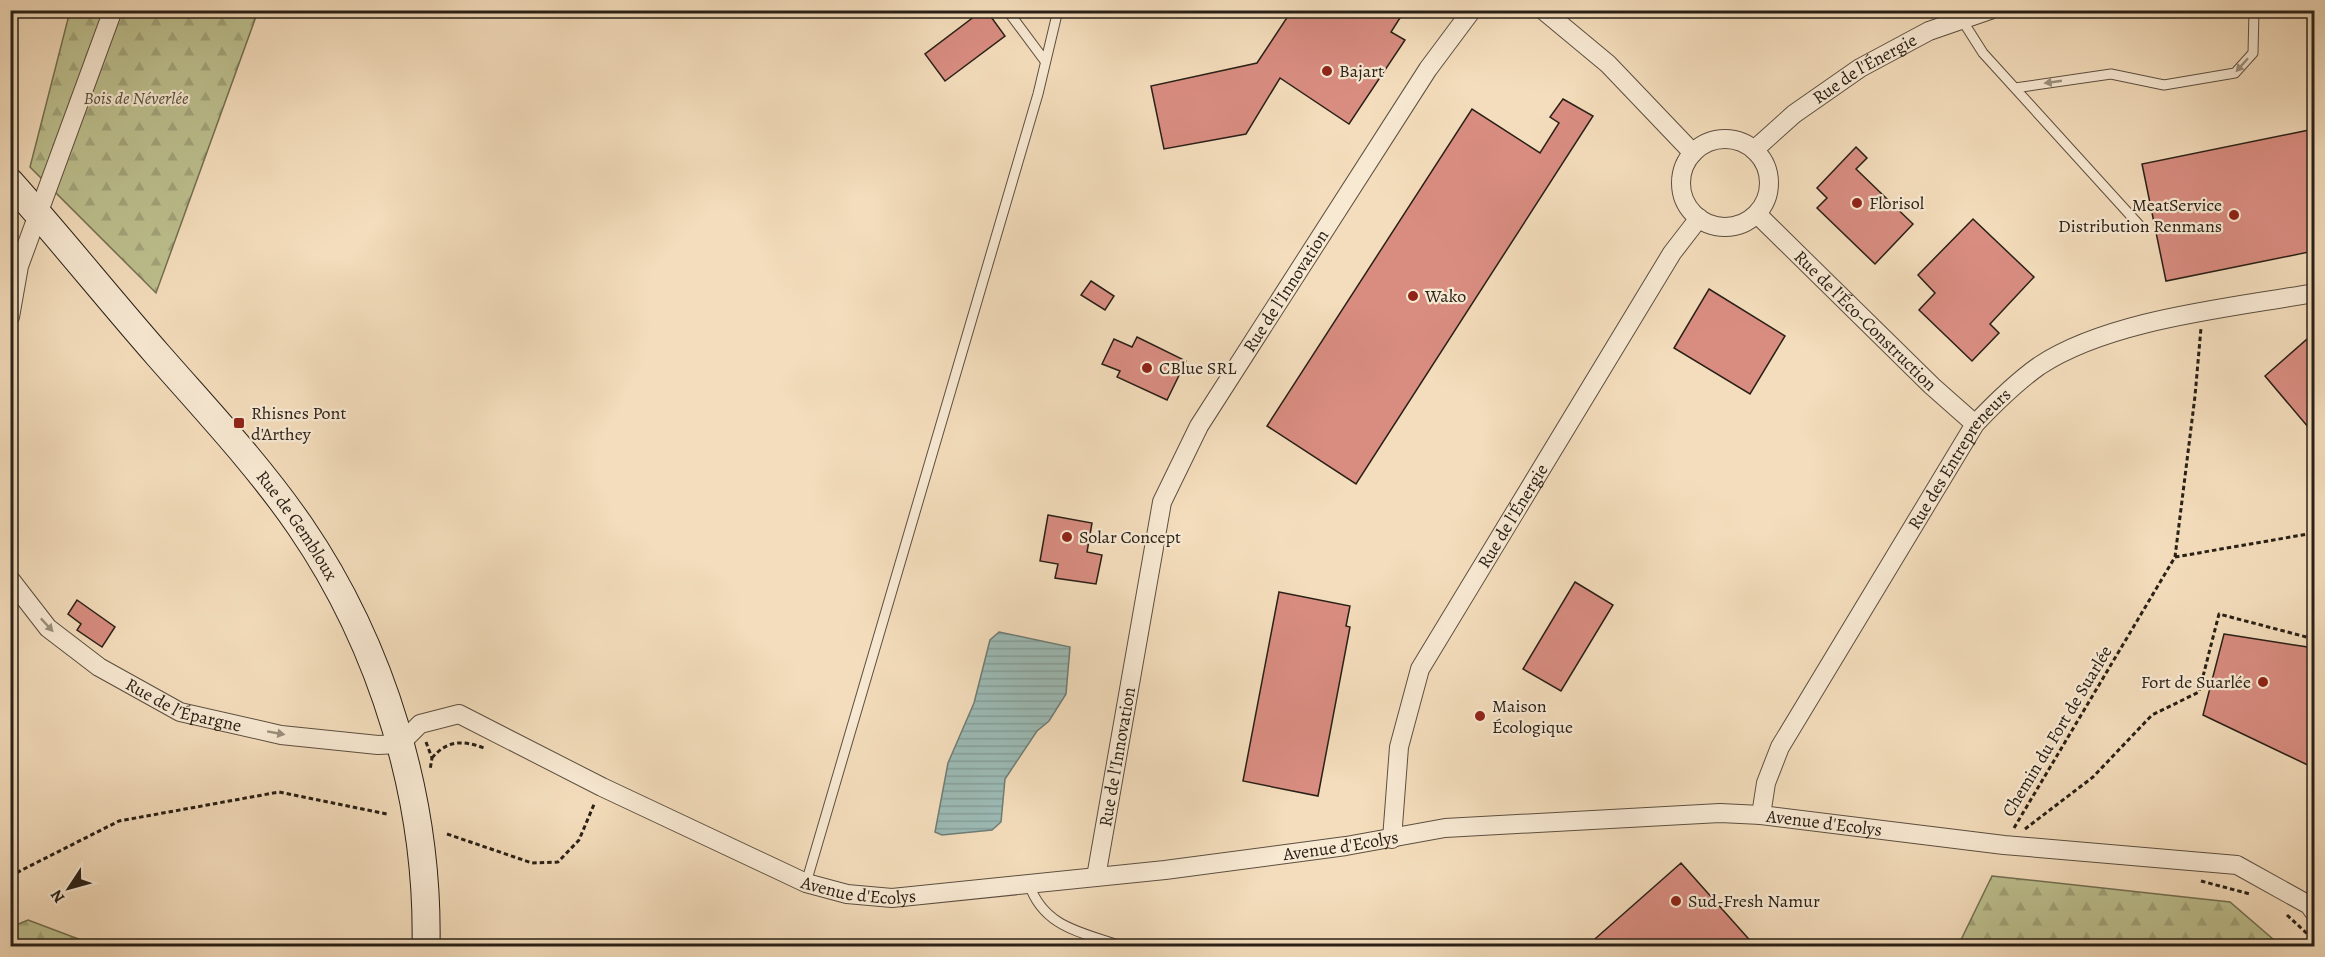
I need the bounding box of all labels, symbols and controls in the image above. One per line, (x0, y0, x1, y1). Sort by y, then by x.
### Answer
street label: Rue de l'Énergie (1808, 28, 1921, 109)
one-way arrow (2236, 57, 2249, 72)
place label: Bajart (1339, 59, 1384, 83)
marker: Bajart (1320, 64, 1334, 78)
one-way arrow (2044, 78, 2063, 87)
park label: Bois de Néverlée (83, 86, 189, 110)
place label: Florisol (1869, 191, 1925, 215)
place label: MeatService Distribution Renmans (2058, 193, 2222, 238)
marker: Florisol (1850, 196, 1864, 210)
marker: MeatService Distribution Renmans (2227, 208, 2241, 222)
street label: Rue de l'Innovation (1237, 225, 1334, 357)
street label: Rue de l'Éco-Construction (1789, 245, 1942, 396)
place label: Wako (1424, 284, 1466, 308)
marker: Wako (1406, 289, 1420, 303)
place label: CBlue SRL (1159, 356, 1237, 380)
marker: CBlue SRL (1140, 361, 1154, 375)
street label: Rue des Entrepreneurs (1902, 383, 2016, 534)
place label: Rhisnes Pont d'Arthey (251, 401, 346, 446)
marker: Rhisnes Pont d'Arthey (232, 416, 246, 430)
street label: Rue de l'Énergie (1472, 459, 1554, 573)
street label: Rue de Gembloux (251, 465, 343, 585)
place label: Solar Concept (1079, 525, 1181, 549)
marker: Solar Concept (1060, 530, 1074, 544)
one-way arrow (40, 617, 54, 632)
street label: Chemin du Fort de Suarlée (1996, 641, 2118, 821)
place label: Fort de Suarlée (2141, 670, 2251, 694)
street label: Rue de l'Épargne (121, 672, 244, 738)
marker: Fort de Suarlée (2256, 675, 2270, 689)
street label: Rue de l'Innovation (1093, 685, 1141, 829)
place label: Maison Écologique (1492, 694, 1573, 739)
marker: Maison Écologique (1473, 709, 1487, 723)
one-way arrow (267, 729, 286, 738)
street label: Avenue d'Ecolys (1764, 804, 1883, 842)
street label: Avenue d'Ecolys (1281, 825, 1400, 866)
north arrow (39, 858, 99, 918)
street label: Avenue d'Ecolys (797, 870, 917, 910)
text: N (45, 885, 70, 907)
place label: Sud-Fresh Namur (1688, 889, 1820, 913)
marker: Sud-Fresh Namur (1669, 894, 1683, 908)

